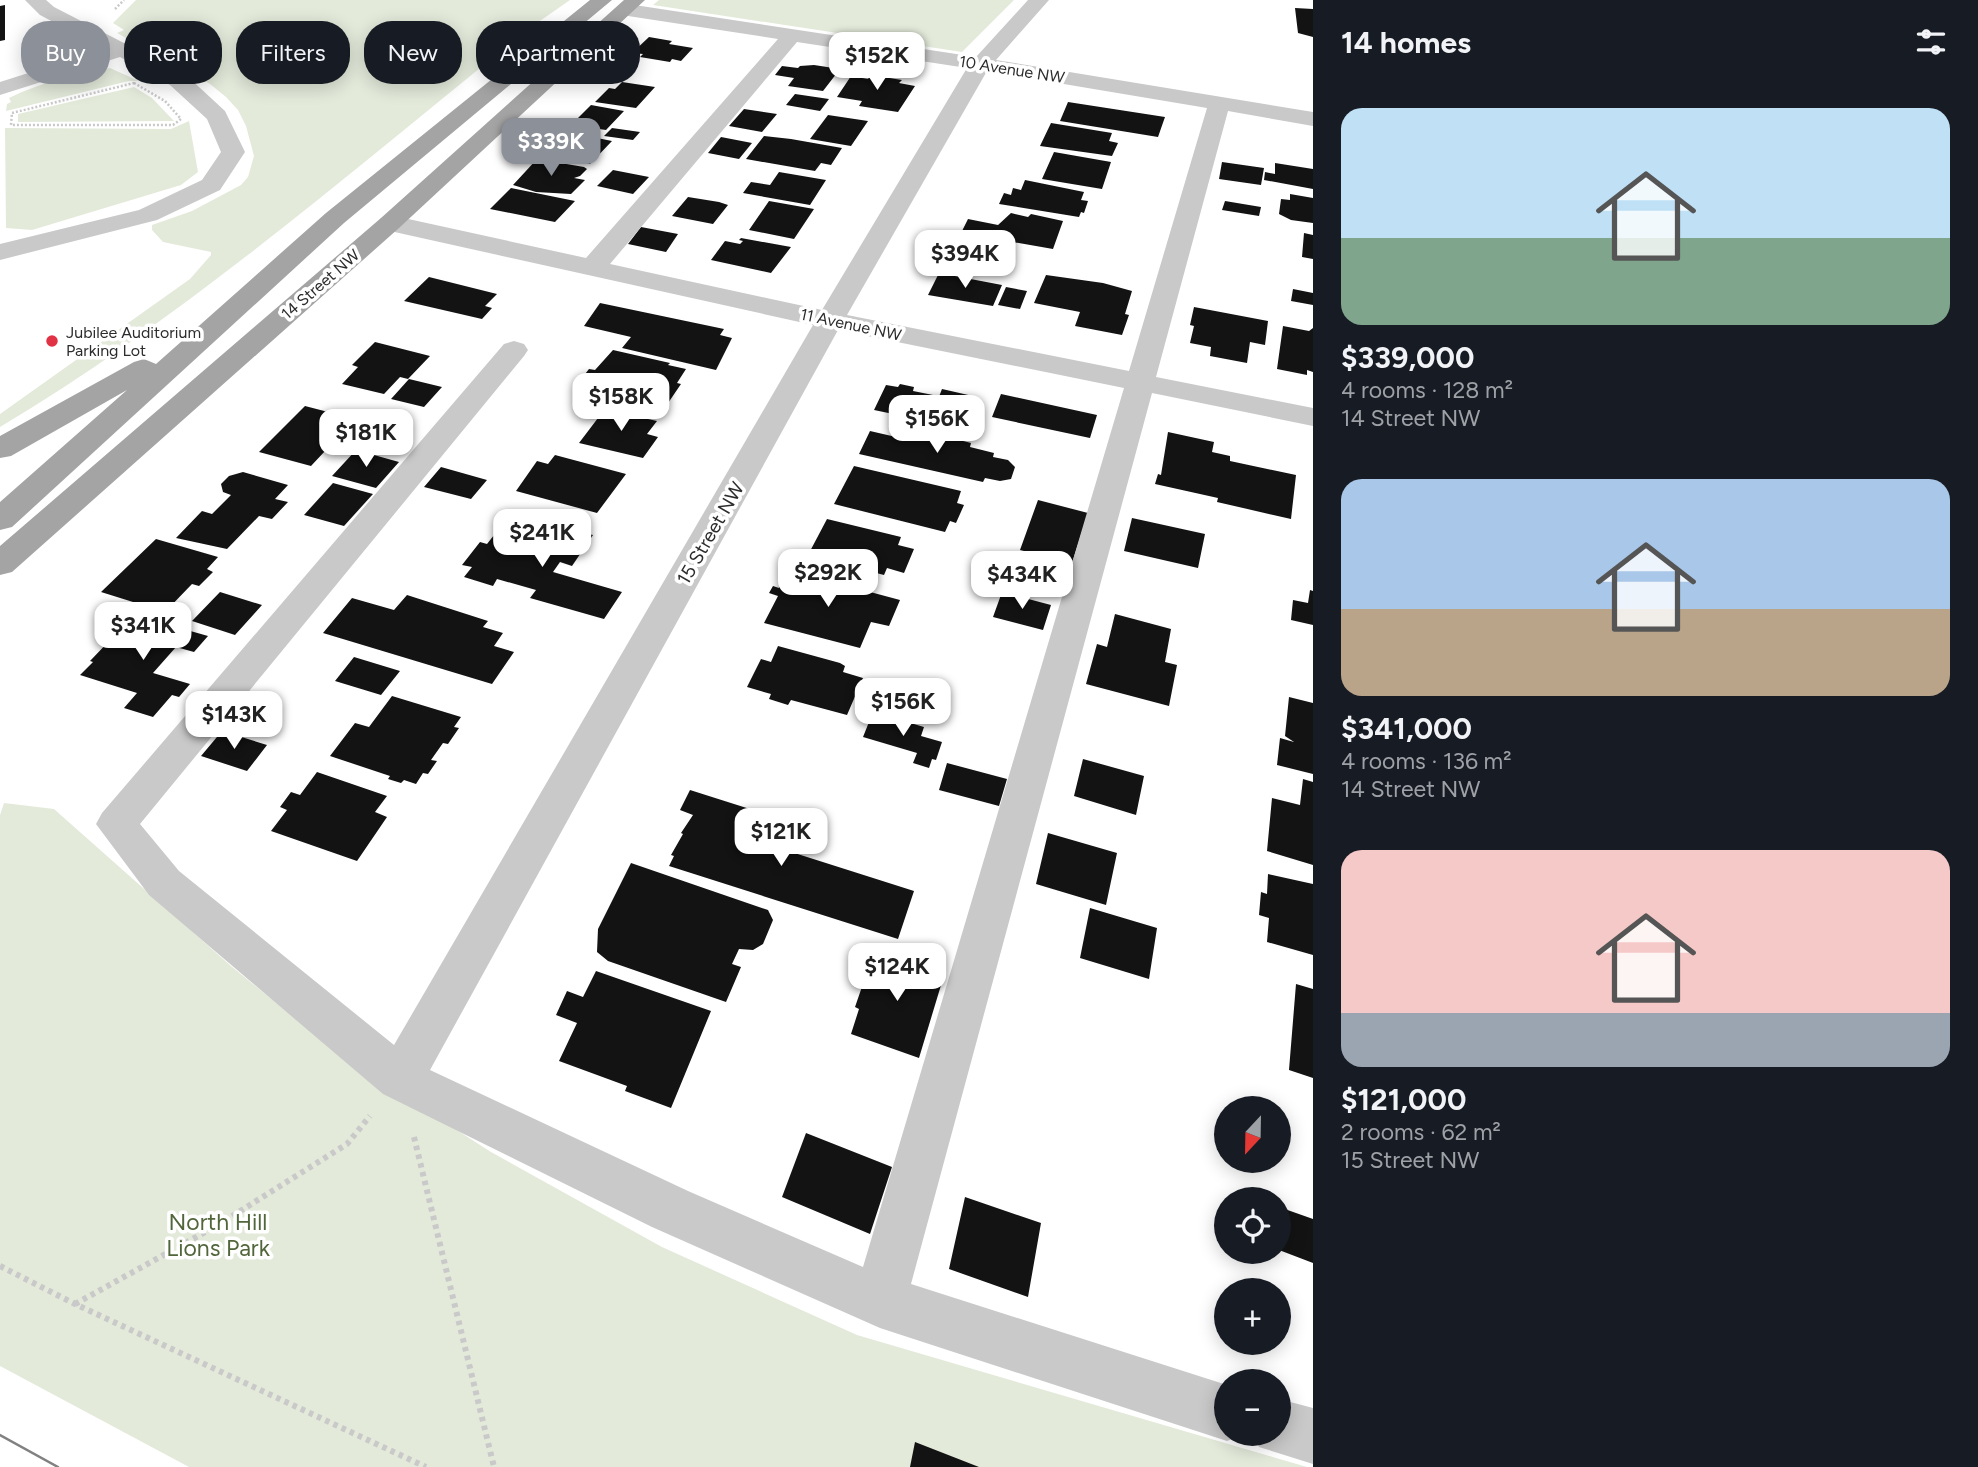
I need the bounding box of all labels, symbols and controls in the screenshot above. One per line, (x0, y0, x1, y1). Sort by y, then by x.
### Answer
chip: Buy (21, 21, 110, 84)
chip: Rent (124, 21, 222, 84)
chip: Filters (236, 21, 350, 84)
chip: New (364, 21, 462, 84)
chip: Apartment (476, 21, 640, 84)
icon: filters (1912, 23, 1950, 61)
text: 14 homes (1341, 24, 1471, 61)
pin: $152K (828, 32, 926, 92)
text: $152K (845, 41, 909, 69)
street label: 10 Avenue NW (958, 52, 1067, 87)
pin: $339K (502, 118, 600, 178)
text: $339K (518, 127, 584, 155)
icon: home (1583, 153, 1709, 279)
pin: $394K (916, 230, 1014, 290)
text: $394K (931, 239, 999, 267)
street label: 14 Street NW (277, 245, 364, 323)
street label: 11 Avenue NW (799, 304, 904, 345)
place label: Jubilee Auditorium Parking Lot (66, 323, 201, 360)
marker: Jubilee Auditorium Parking Lot (44, 333, 60, 349)
text: $339,000 (1341, 339, 1474, 376)
pin: $158K (572, 374, 670, 433)
text: 4 rooms · 128 m² (1341, 376, 1513, 404)
text: $158K (588, 382, 654, 410)
pin: $156K (888, 396, 986, 455)
text: $156K (905, 404, 969, 432)
text: 14 Street NW (1341, 404, 1480, 432)
pin: $181K (317, 410, 415, 469)
text: $181K (335, 418, 397, 446)
street label: 15 Street NW (672, 477, 749, 588)
pin: $241K (493, 510, 591, 569)
text: $241K (509, 518, 575, 546)
icon: home (1583, 524, 1709, 650)
pin: $292K (779, 550, 877, 609)
pin: $434K (973, 552, 1071, 611)
text: $292K (794, 558, 862, 586)
text: $434K (987, 560, 1057, 588)
pin: $341K (94, 602, 192, 662)
text: $341K (110, 611, 176, 639)
pin: $156K (854, 678, 952, 738)
text: $156K (871, 687, 935, 715)
pin: $143K (185, 692, 283, 751)
text: $143K (201, 700, 267, 728)
text: $341,000 (1341, 710, 1472, 747)
text: 4 rooms · 136 m² (1341, 747, 1512, 775)
text: 14 Street NW (1341, 775, 1480, 803)
pin: $121K (732, 808, 830, 868)
text: $121K (751, 817, 811, 845)
icon: home (1583, 895, 1709, 1021)
pin: $124K (848, 944, 946, 1003)
text: $124K (864, 952, 930, 980)
text: $121,000 (1341, 1081, 1466, 1118)
north arrow (1214, 1096, 1292, 1172)
map controls (1214, 1096, 1291, 1446)
text: 2 rooms · 62 m² (1341, 1118, 1501, 1146)
text: 15 Street NW (1341, 1146, 1479, 1174)
button: locate (1214, 1187, 1291, 1264)
park label: North Hill Lions Park (166, 1208, 271, 1262)
button: + (1214, 1278, 1291, 1355)
button: − (1214, 1369, 1291, 1446)

